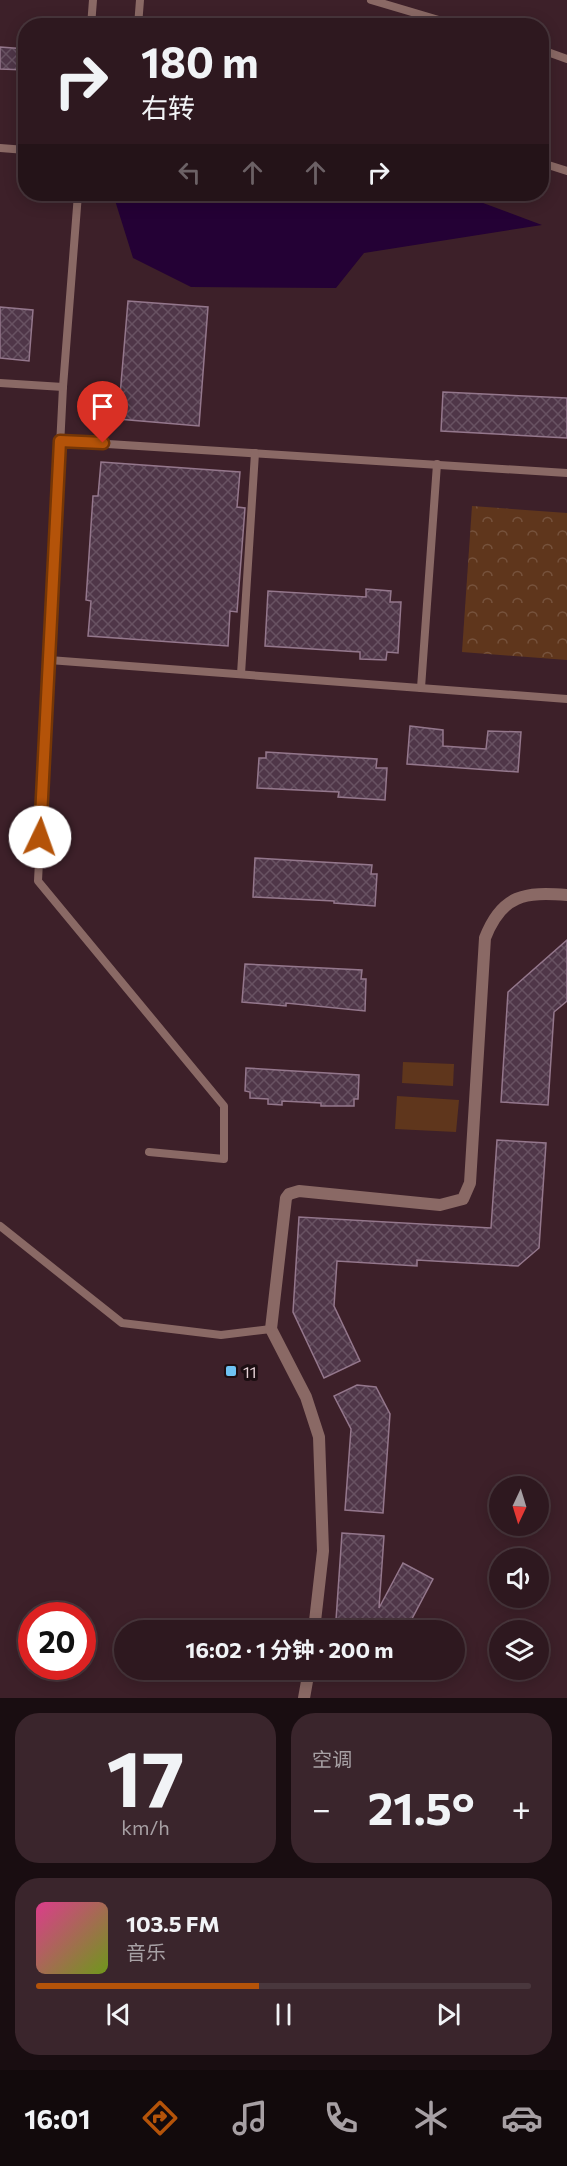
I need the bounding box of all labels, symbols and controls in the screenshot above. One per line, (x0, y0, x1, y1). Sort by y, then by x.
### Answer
text: 180 m (141, 35, 259, 87)
icon: right (42, 42, 120, 120)
text: 右转 (141, 91, 195, 124)
icon: left (173, 156, 206, 189)
icon: ahead (236, 156, 269, 189)
icon: ahead (299, 156, 332, 189)
icon: right (362, 156, 395, 189)
pin (77, 381, 128, 443)
icon: arrive (86, 390, 119, 423)
position arrow (8, 805, 72, 869)
place label: 11 (243, 1362, 257, 1381)
marker: 11 (224, 1364, 238, 1378)
north arrow (489, 1476, 549, 1536)
map controls (489, 1476, 549, 1680)
button: sound (489, 1548, 549, 1608)
speed limit sign: 20 (18, 1602, 96, 1680)
button: layers (489, 1620, 549, 1680)
text: 16:02 · 1 分钟 · 200 m (186, 1636, 393, 1663)
text: 17 (106, 1728, 185, 1823)
text: 空调 (312, 1747, 352, 1771)
text: 21.5° (368, 1779, 475, 1834)
text: − (312, 1787, 331, 1828)
text: + (512, 1787, 531, 1828)
text: km/h (121, 1815, 170, 1839)
text: 103.5 FM (126, 1910, 220, 1937)
text: 音乐 (126, 1940, 166, 1964)
icon: previous (102, 1998, 135, 2031)
icon: pause (267, 1998, 300, 2031)
icon: next (432, 1998, 465, 2031)
icon: directions (139, 2097, 181, 2139)
icon: music (229, 2097, 271, 2139)
icon: phone (320, 2097, 362, 2139)
icon: climate (410, 2097, 452, 2139)
icon: car (501, 2097, 543, 2139)
text: 16:01 (24, 2102, 90, 2135)

